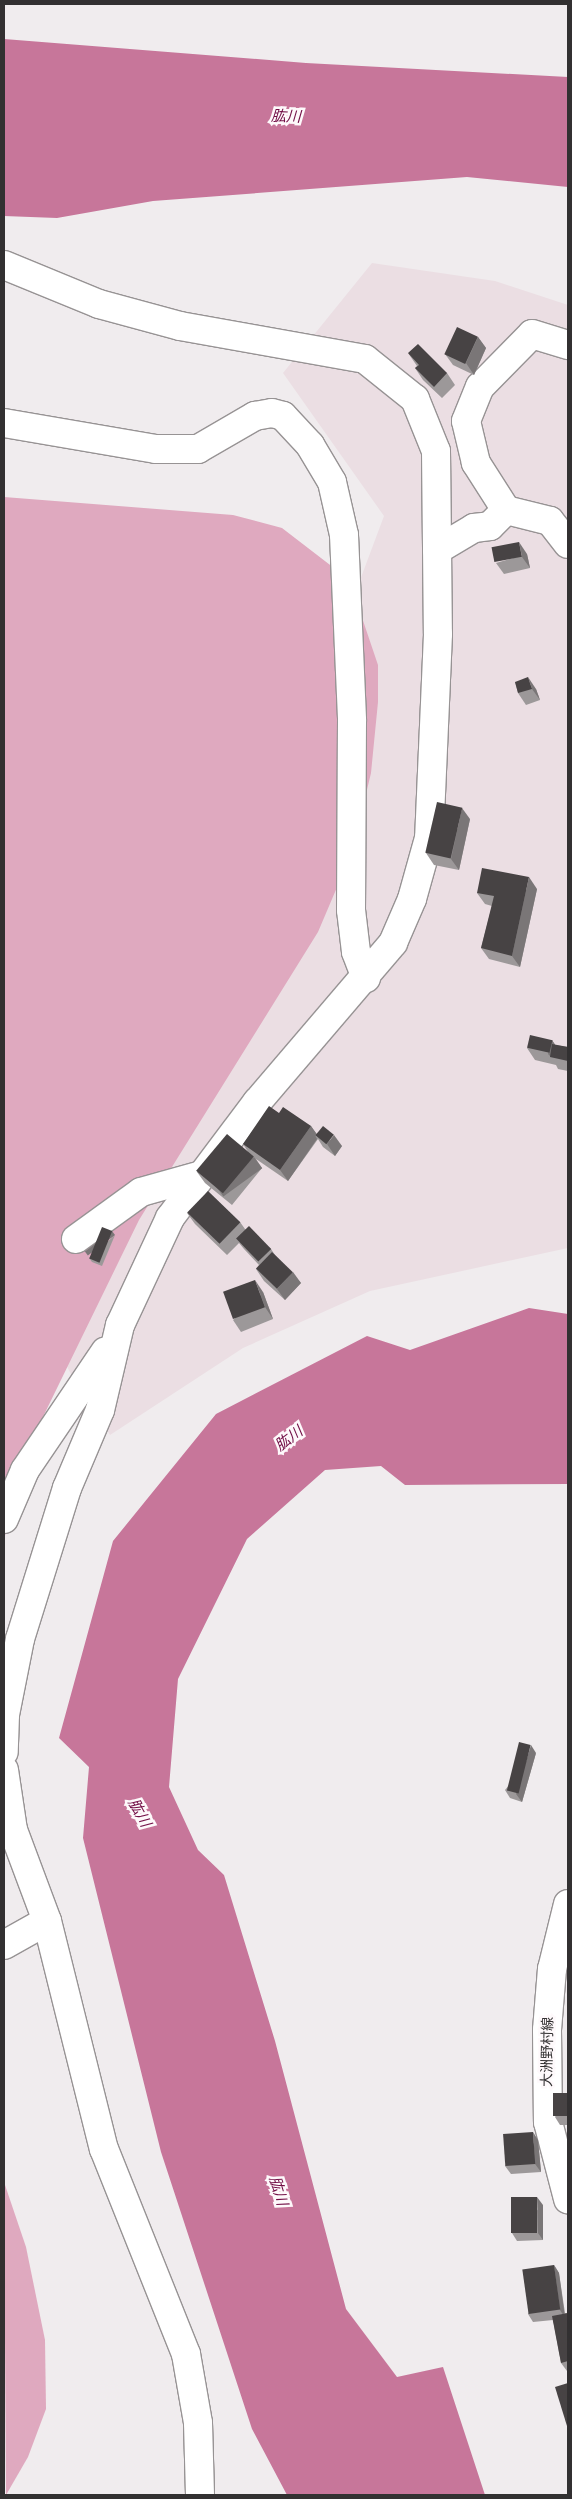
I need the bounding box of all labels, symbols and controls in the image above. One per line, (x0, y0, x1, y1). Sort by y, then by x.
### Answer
water label: 肱川 (271, 107, 301, 127)
water label: 肱川 (272, 1423, 306, 1455)
water label: 肱川 (124, 1796, 154, 1830)
street label: 大洲野村線 (539, 2017, 557, 2087)
water label: 肱川 (265, 2174, 291, 2208)

